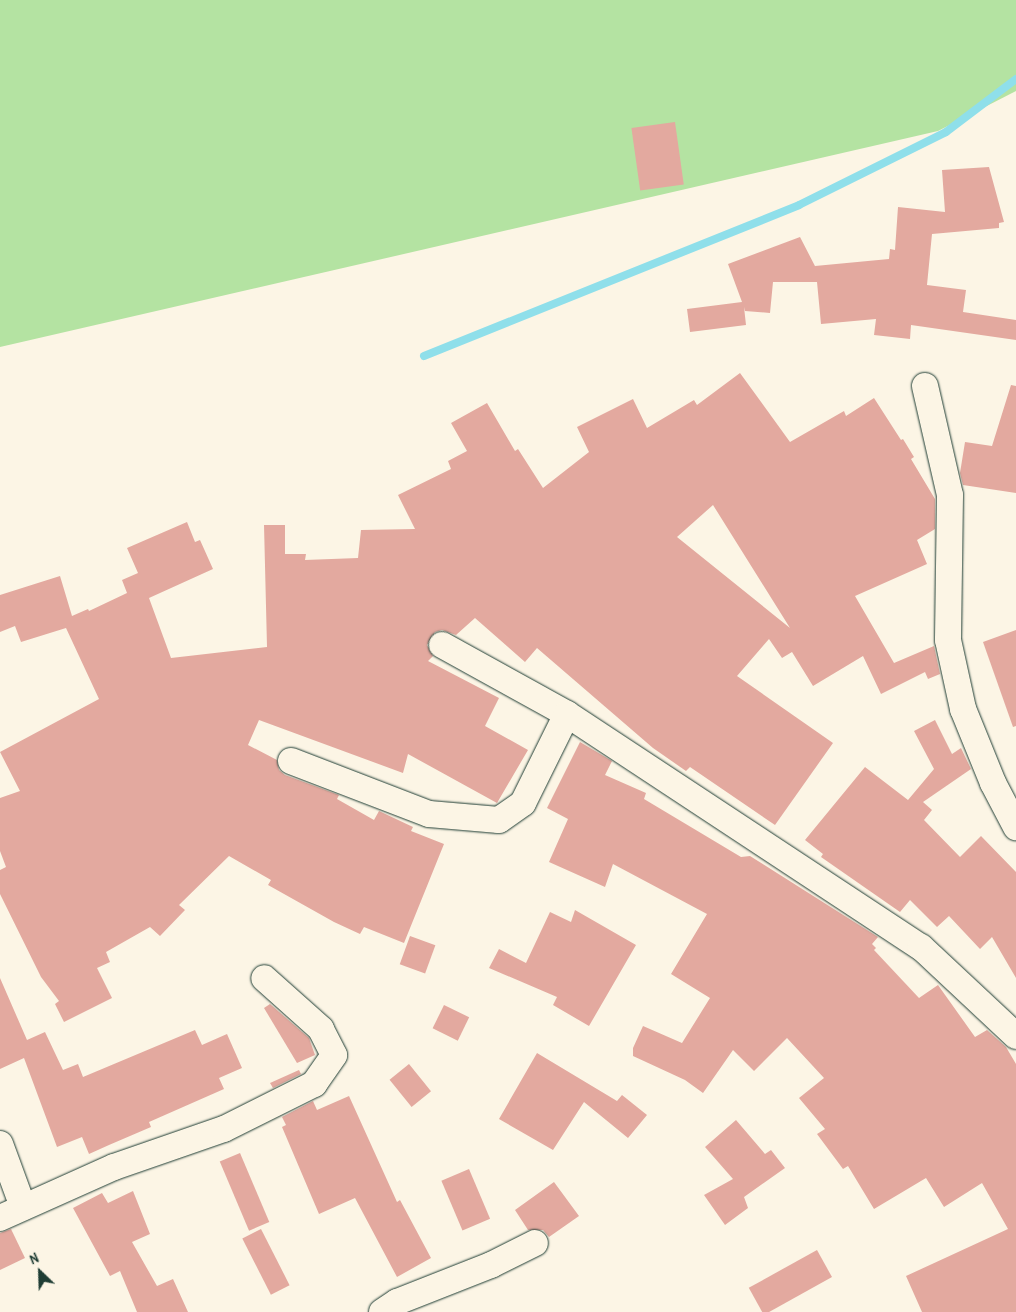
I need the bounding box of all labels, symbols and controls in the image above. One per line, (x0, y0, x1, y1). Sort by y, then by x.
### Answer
north arrow (15, 1247, 65, 1297)
text: N (26, 1248, 41, 1268)

